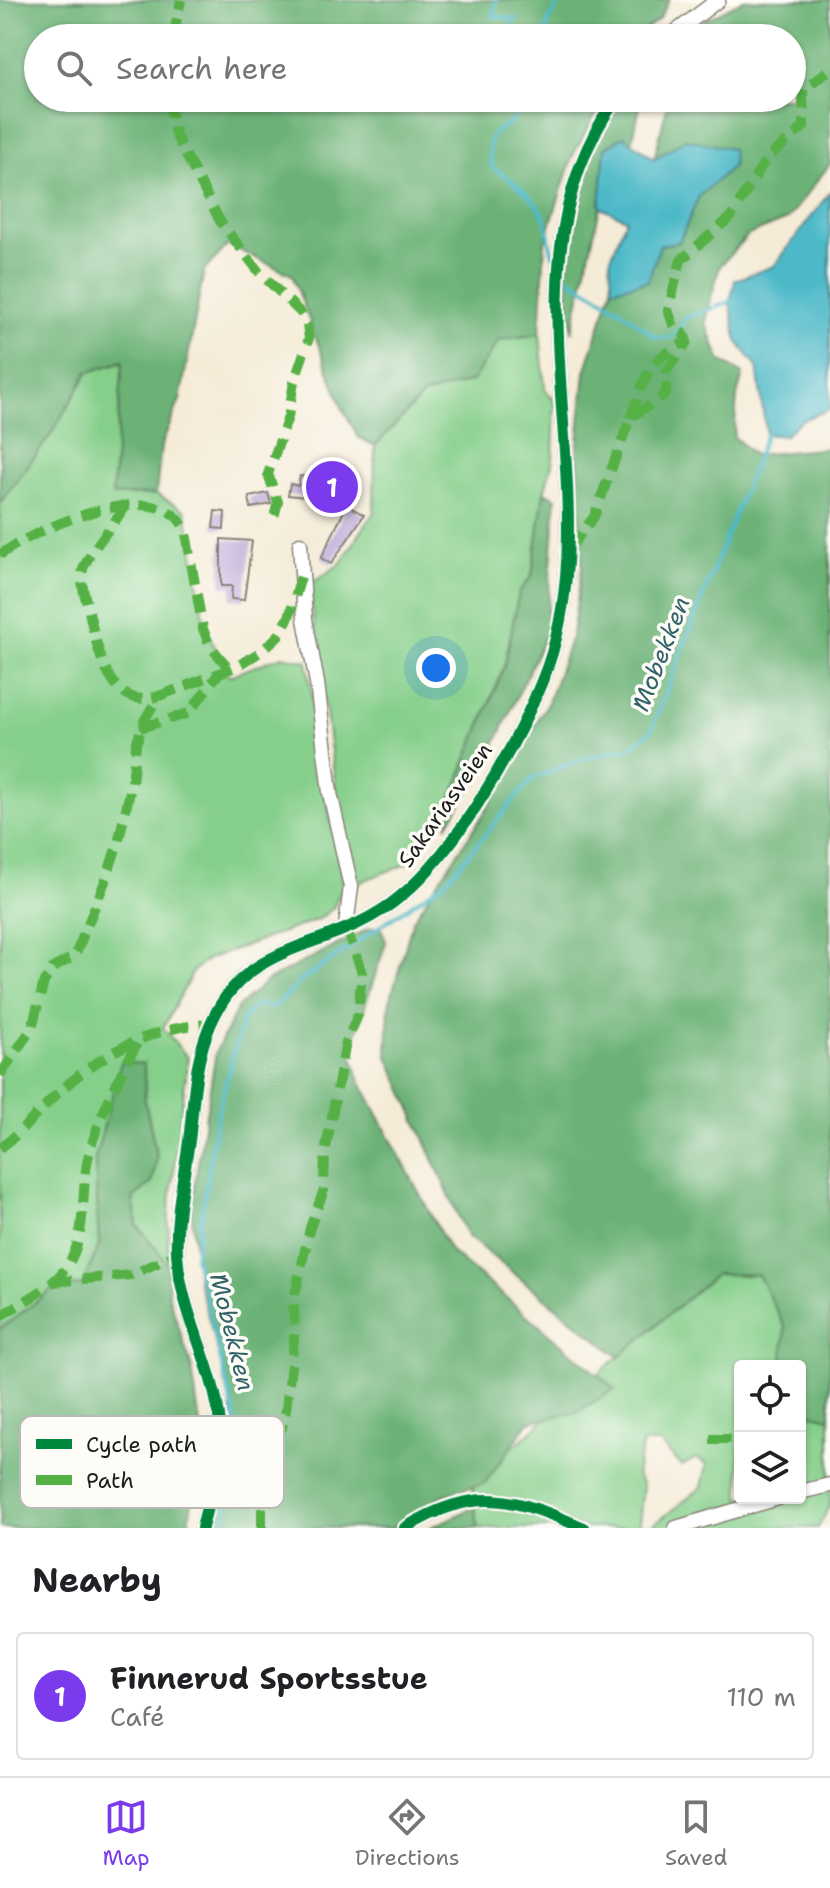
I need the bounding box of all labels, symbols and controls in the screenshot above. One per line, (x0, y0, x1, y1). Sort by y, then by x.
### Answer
search box (24, 24, 806, 112)
icon: search (52, 46, 96, 90)
text: Search here (116, 48, 287, 89)
pin: 1 (306, 457, 358, 517)
water label: Mobekken (624, 592, 698, 716)
your location (416, 648, 456, 688)
street label: Sakariasveien (391, 737, 499, 873)
water label: Mobekken (202, 1270, 262, 1394)
map controls (734, 1360, 806, 1504)
button: locate (734, 1360, 806, 1432)
legend (20, 1416, 284, 1508)
text: Cycle path (86, 1430, 197, 1459)
button: layers (734, 1432, 806, 1504)
text: Path (86, 1466, 134, 1495)
text: Nearby (32, 1557, 162, 1603)
text: Finnerud Sportsstue (110, 1658, 428, 1699)
text: 1 (54, 1679, 66, 1714)
text: 110 m (726, 1679, 796, 1714)
text: Café (110, 1699, 165, 1734)
tab: Map (103, 1795, 150, 1872)
tab: Directions (355, 1795, 460, 1872)
tab: Saved (665, 1795, 727, 1872)

